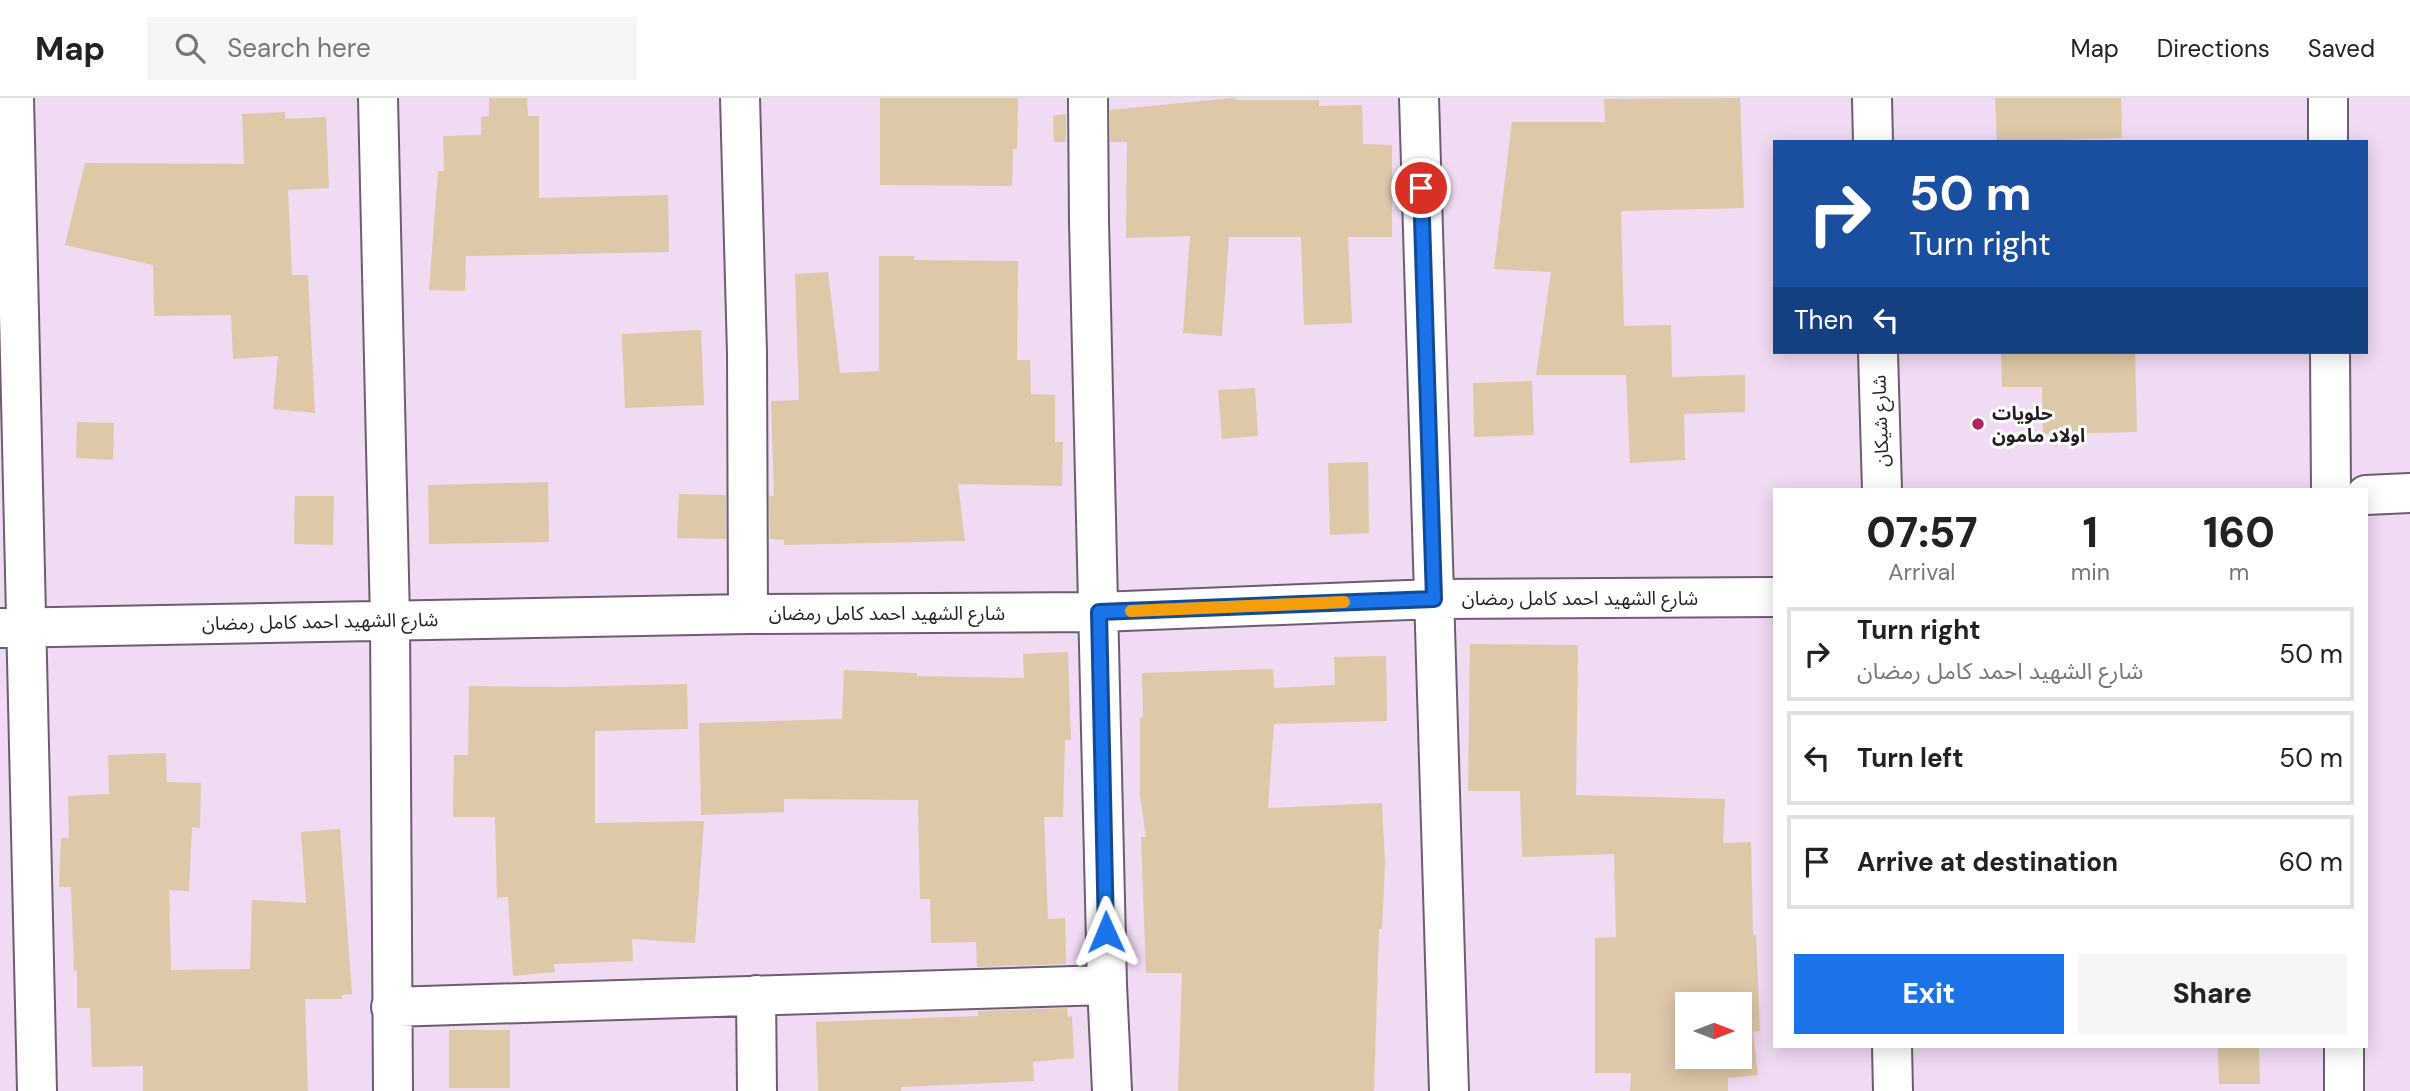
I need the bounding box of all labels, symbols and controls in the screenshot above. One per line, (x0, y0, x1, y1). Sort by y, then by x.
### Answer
search box (147, 17, 637, 80)
text: Map (35, 27, 105, 70)
icon: search (171, 29, 209, 67)
text: Search here (227, 31, 371, 65)
text: Map (2071, 33, 2119, 64)
text: Directions (2157, 33, 2270, 64)
text: Saved (2308, 33, 2375, 64)
pin (1391, 158, 1451, 218)
text: 50 m (1909, 161, 2032, 225)
icon: right (1794, 168, 1885, 259)
icon: arrive (1402, 169, 1440, 207)
text: Turn right (1909, 223, 2051, 265)
icon: left (1867, 301, 1905, 339)
text: Then (1794, 303, 1853, 337)
street label: شارع شيكان (1866, 374, 1896, 468)
place label: حلويات اولاد مامون (1992, 401, 2085, 448)
marker: حلويات اولاد مامون (1970, 416, 1986, 432)
text: 07:57 (1866, 505, 1978, 560)
text: 1 (2083, 505, 2098, 560)
text: 160 (2203, 505, 2275, 560)
text: Arrival (1888, 557, 1955, 587)
text: min (2071, 557, 2110, 587)
text: m (2229, 557, 2249, 587)
street label: شارع الشهيد احمد كامل رمضان (1462, 586, 1698, 612)
street label: شارع الشهيد احمد كامل رمضان (769, 601, 1005, 627)
street label: شارع الشهيد احمد كامل رمضان (202, 607, 438, 637)
text: Turn right (1857, 613, 1981, 647)
icon: right (1798, 635, 1836, 673)
text: 50 m (2279, 637, 2343, 671)
text: شارع الشهيد احمد كامل رمضان (1857, 656, 2143, 686)
icon: left (1798, 739, 1836, 777)
text: Turn left (1857, 741, 1964, 775)
text: 50 m (2279, 741, 2343, 775)
icon: arrive (1798, 843, 1836, 881)
text: Arrive at destination (1857, 845, 2118, 879)
text: 60 m (2279, 845, 2343, 879)
position arrow (1069, 895, 1143, 969)
button: Exit (1794, 954, 2064, 1034)
button: Share (2078, 954, 2347, 1034)
north arrow (1675, 992, 1752, 1069)
map controls (1675, 992, 1752, 1069)

